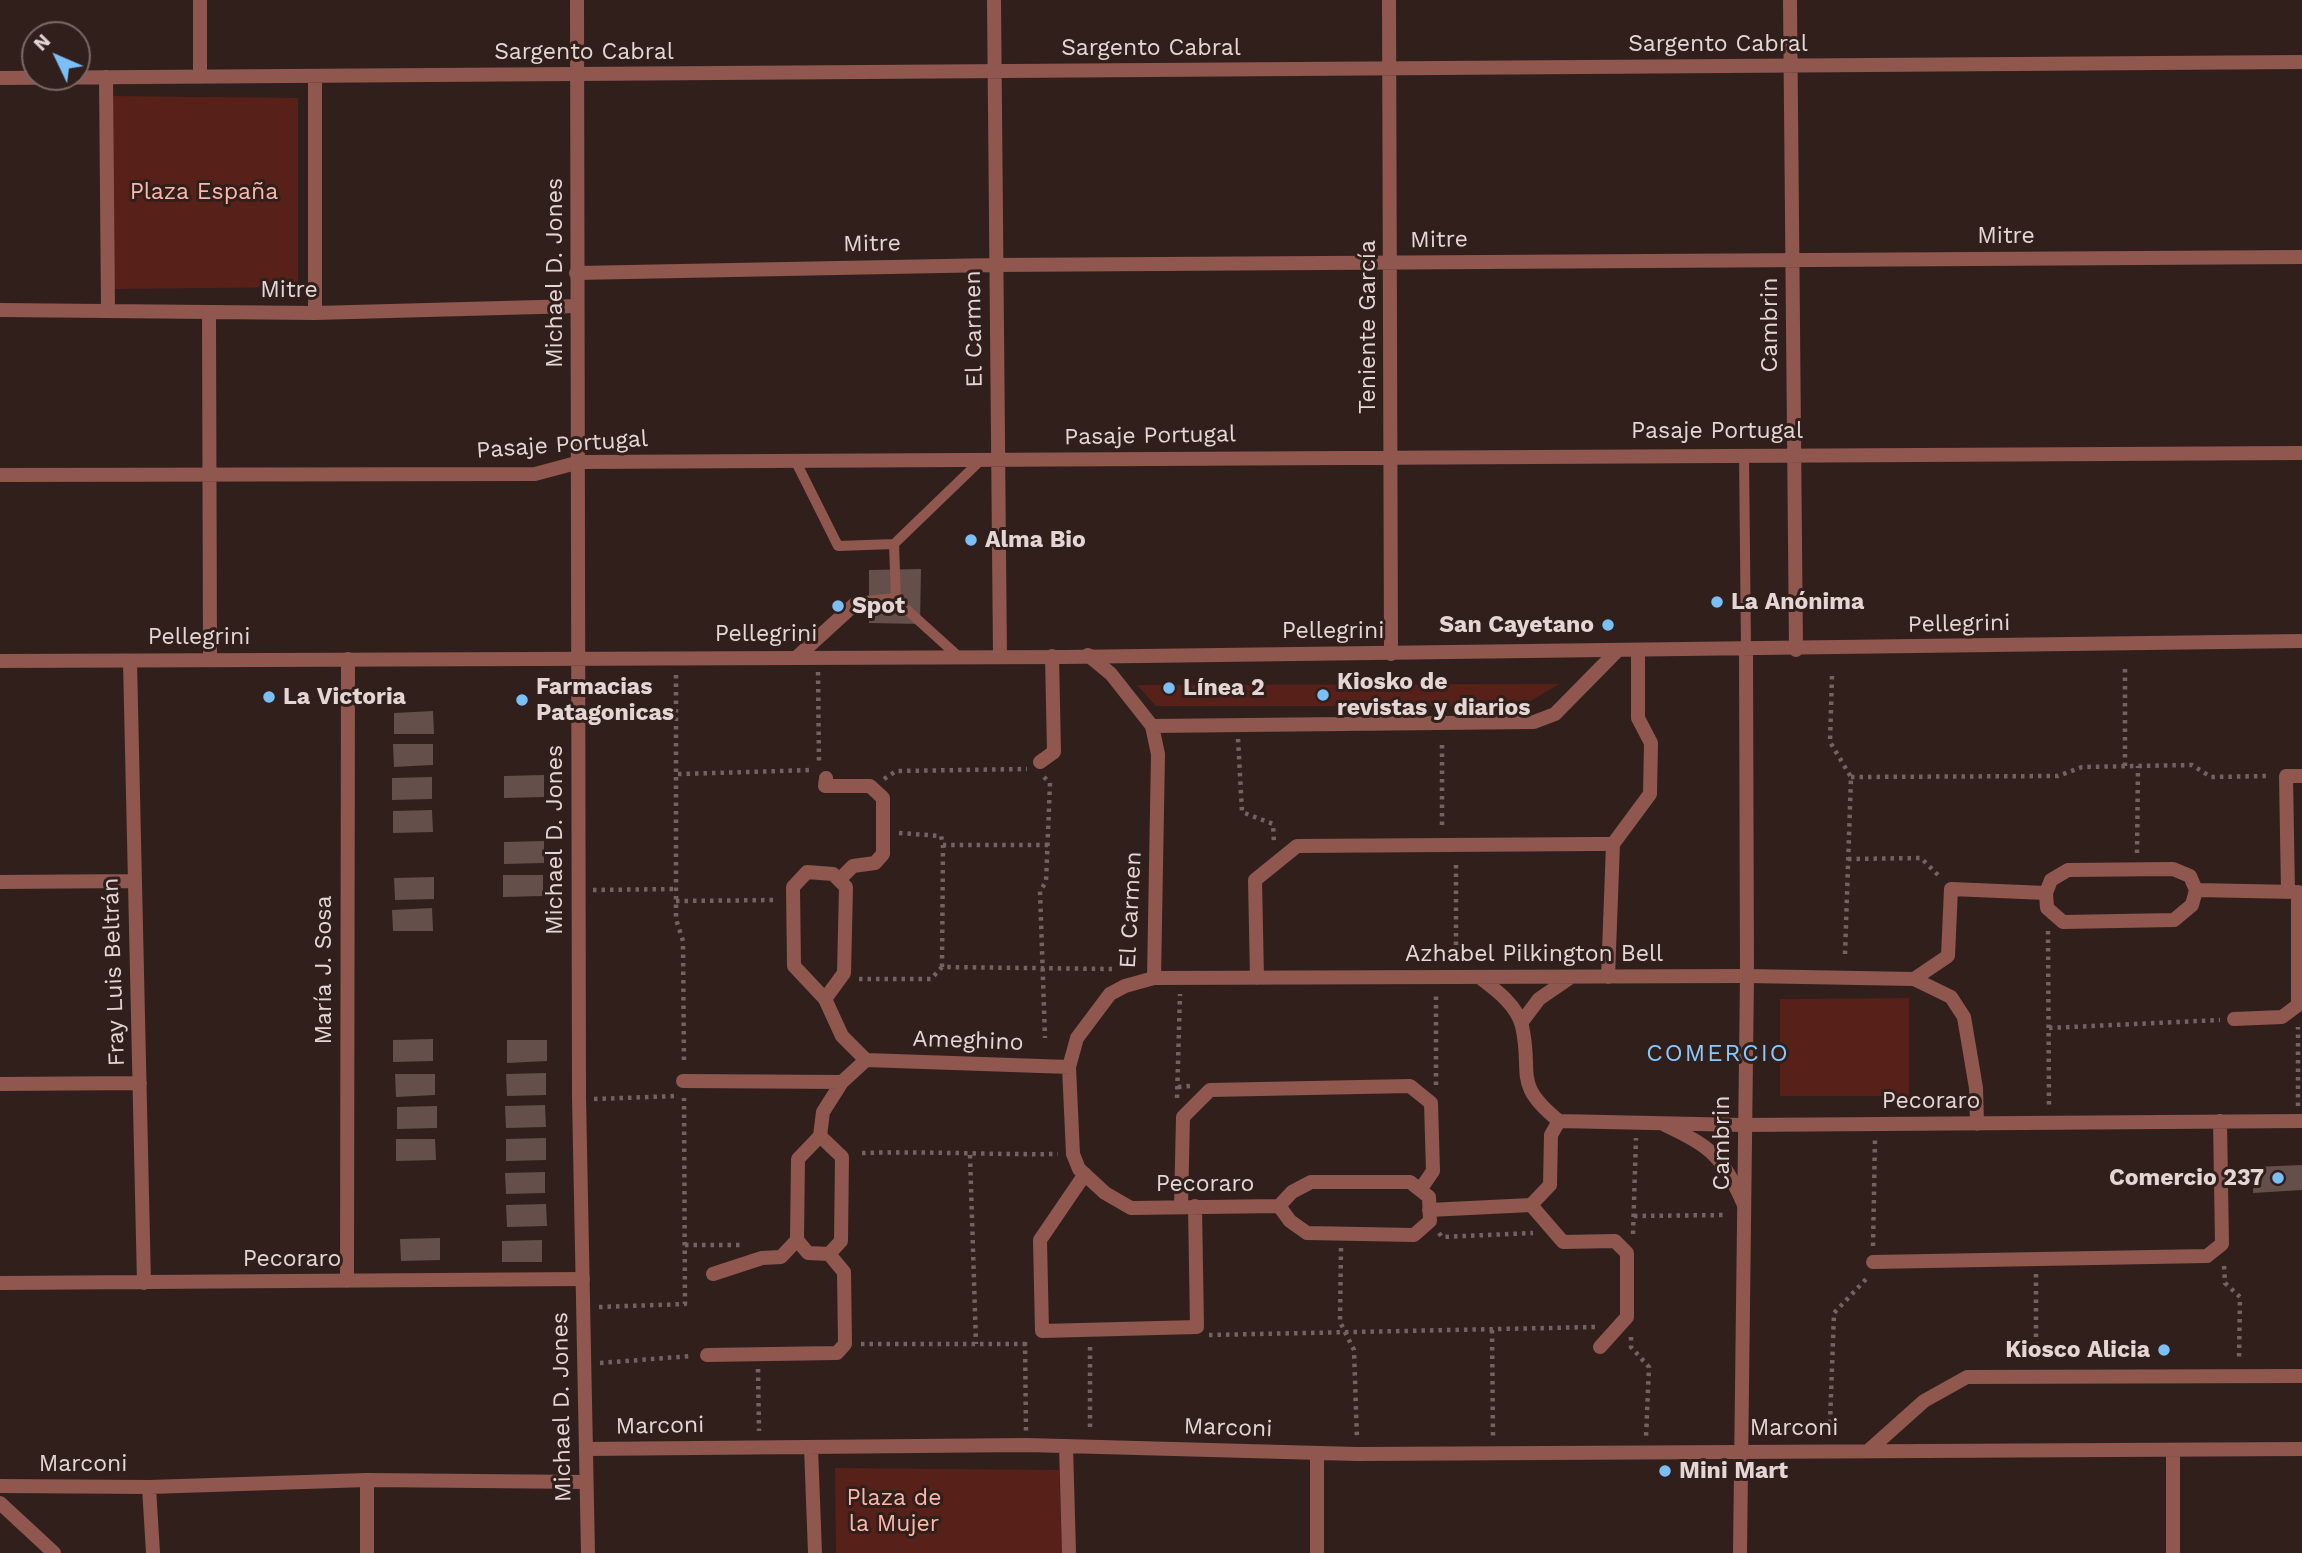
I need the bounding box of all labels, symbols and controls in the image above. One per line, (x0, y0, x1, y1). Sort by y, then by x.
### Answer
north arrow (21, 21, 91, 91)
text: N (29, 29, 55, 56)
street label: Sargento Cabral (1628, 30, 1808, 58)
street label: Sargento Cabral (1061, 34, 1241, 62)
street label: Sargento Cabral (494, 38, 674, 66)
park label: Plaza España (130, 178, 278, 206)
street label: Michael D. Jones (541, 178, 569, 368)
street label: Mitre (1977, 222, 2035, 250)
street label: Mitre (1410, 226, 1468, 254)
street label: Mitre (843, 230, 901, 258)
street label: Teniente García (1354, 240, 1382, 414)
street label: El Carmen (959, 270, 989, 388)
street label: Mitre (260, 276, 318, 304)
street label: Cambrin (1756, 278, 1784, 372)
street label: Pasaje Portugal (1631, 417, 1803, 445)
street label: Pasaje Portugal (1064, 421, 1236, 451)
street label: Pasaje Portugal (475, 425, 649, 465)
place label: Alma Bio (985, 526, 1086, 554)
marker: Alma Bio (963, 532, 979, 548)
place label: La Anónima (1731, 588, 1864, 616)
place label: Spot (852, 592, 905, 620)
marker: La Anónima (1709, 594, 1725, 610)
marker: Spot (830, 598, 846, 614)
street label: Pellegrini (1908, 609, 2010, 639)
place label: San Cayetano (1439, 611, 1594, 639)
street label: Pellegrini (1282, 617, 1384, 645)
marker: San Cayetano (1600, 617, 1616, 633)
street label: Pellegrini (715, 620, 817, 648)
street label: Pellegrini (148, 623, 250, 651)
place label: Kiosko de revistas y diarios (1337, 668, 1531, 722)
place label: Farmacias Patagonicas (536, 673, 674, 727)
place label: Línea 2 (1183, 674, 1265, 702)
marker: Línea 2 (1161, 680, 1177, 696)
place label: La Victoria (283, 683, 406, 711)
marker: Kiosko de revistas y diarios (1315, 687, 1331, 703)
marker: La Victoria (261, 689, 277, 705)
marker: Farmacias Patagonicas (514, 692, 530, 708)
street label: Michael D. Jones (541, 745, 569, 935)
street label: El Carmen (1114, 851, 1148, 969)
street label: Fray Luis Beltrán (97, 877, 131, 1067)
street label: María J. Sosa (310, 895, 338, 1045)
street label: Azhabel Pilkington Bell (1405, 940, 1663, 968)
street label: Ameghino (912, 1025, 1024, 1057)
district label: COMERCIO (1647, 1040, 1789, 1068)
street label: Pecoraro (1882, 1087, 1980, 1115)
street label: Cambrin (1708, 1096, 1736, 1190)
place label: Comercio 237 (2109, 1164, 2264, 1192)
street label: Pecoraro (1156, 1170, 1254, 1198)
marker: Comercio 237 (2270, 1170, 2286, 1186)
street label: Pecoraro (243, 1245, 341, 1273)
street label: Michael D. Jones (547, 1312, 577, 1502)
place label: Kiosco Alicia (2005, 1336, 2150, 1364)
marker: Kiosco Alicia (2156, 1342, 2172, 1358)
street label: Marconi (615, 1411, 705, 1441)
street label: Marconi (1183, 1413, 1273, 1443)
street label: Marconi (1750, 1414, 1838, 1442)
street label: Marconi (39, 1450, 127, 1478)
place label: Mini Mart (1679, 1457, 1788, 1485)
marker: Mini Mart (1657, 1463, 1673, 1479)
park label: Plaza de la Mujer (847, 1484, 941, 1538)

